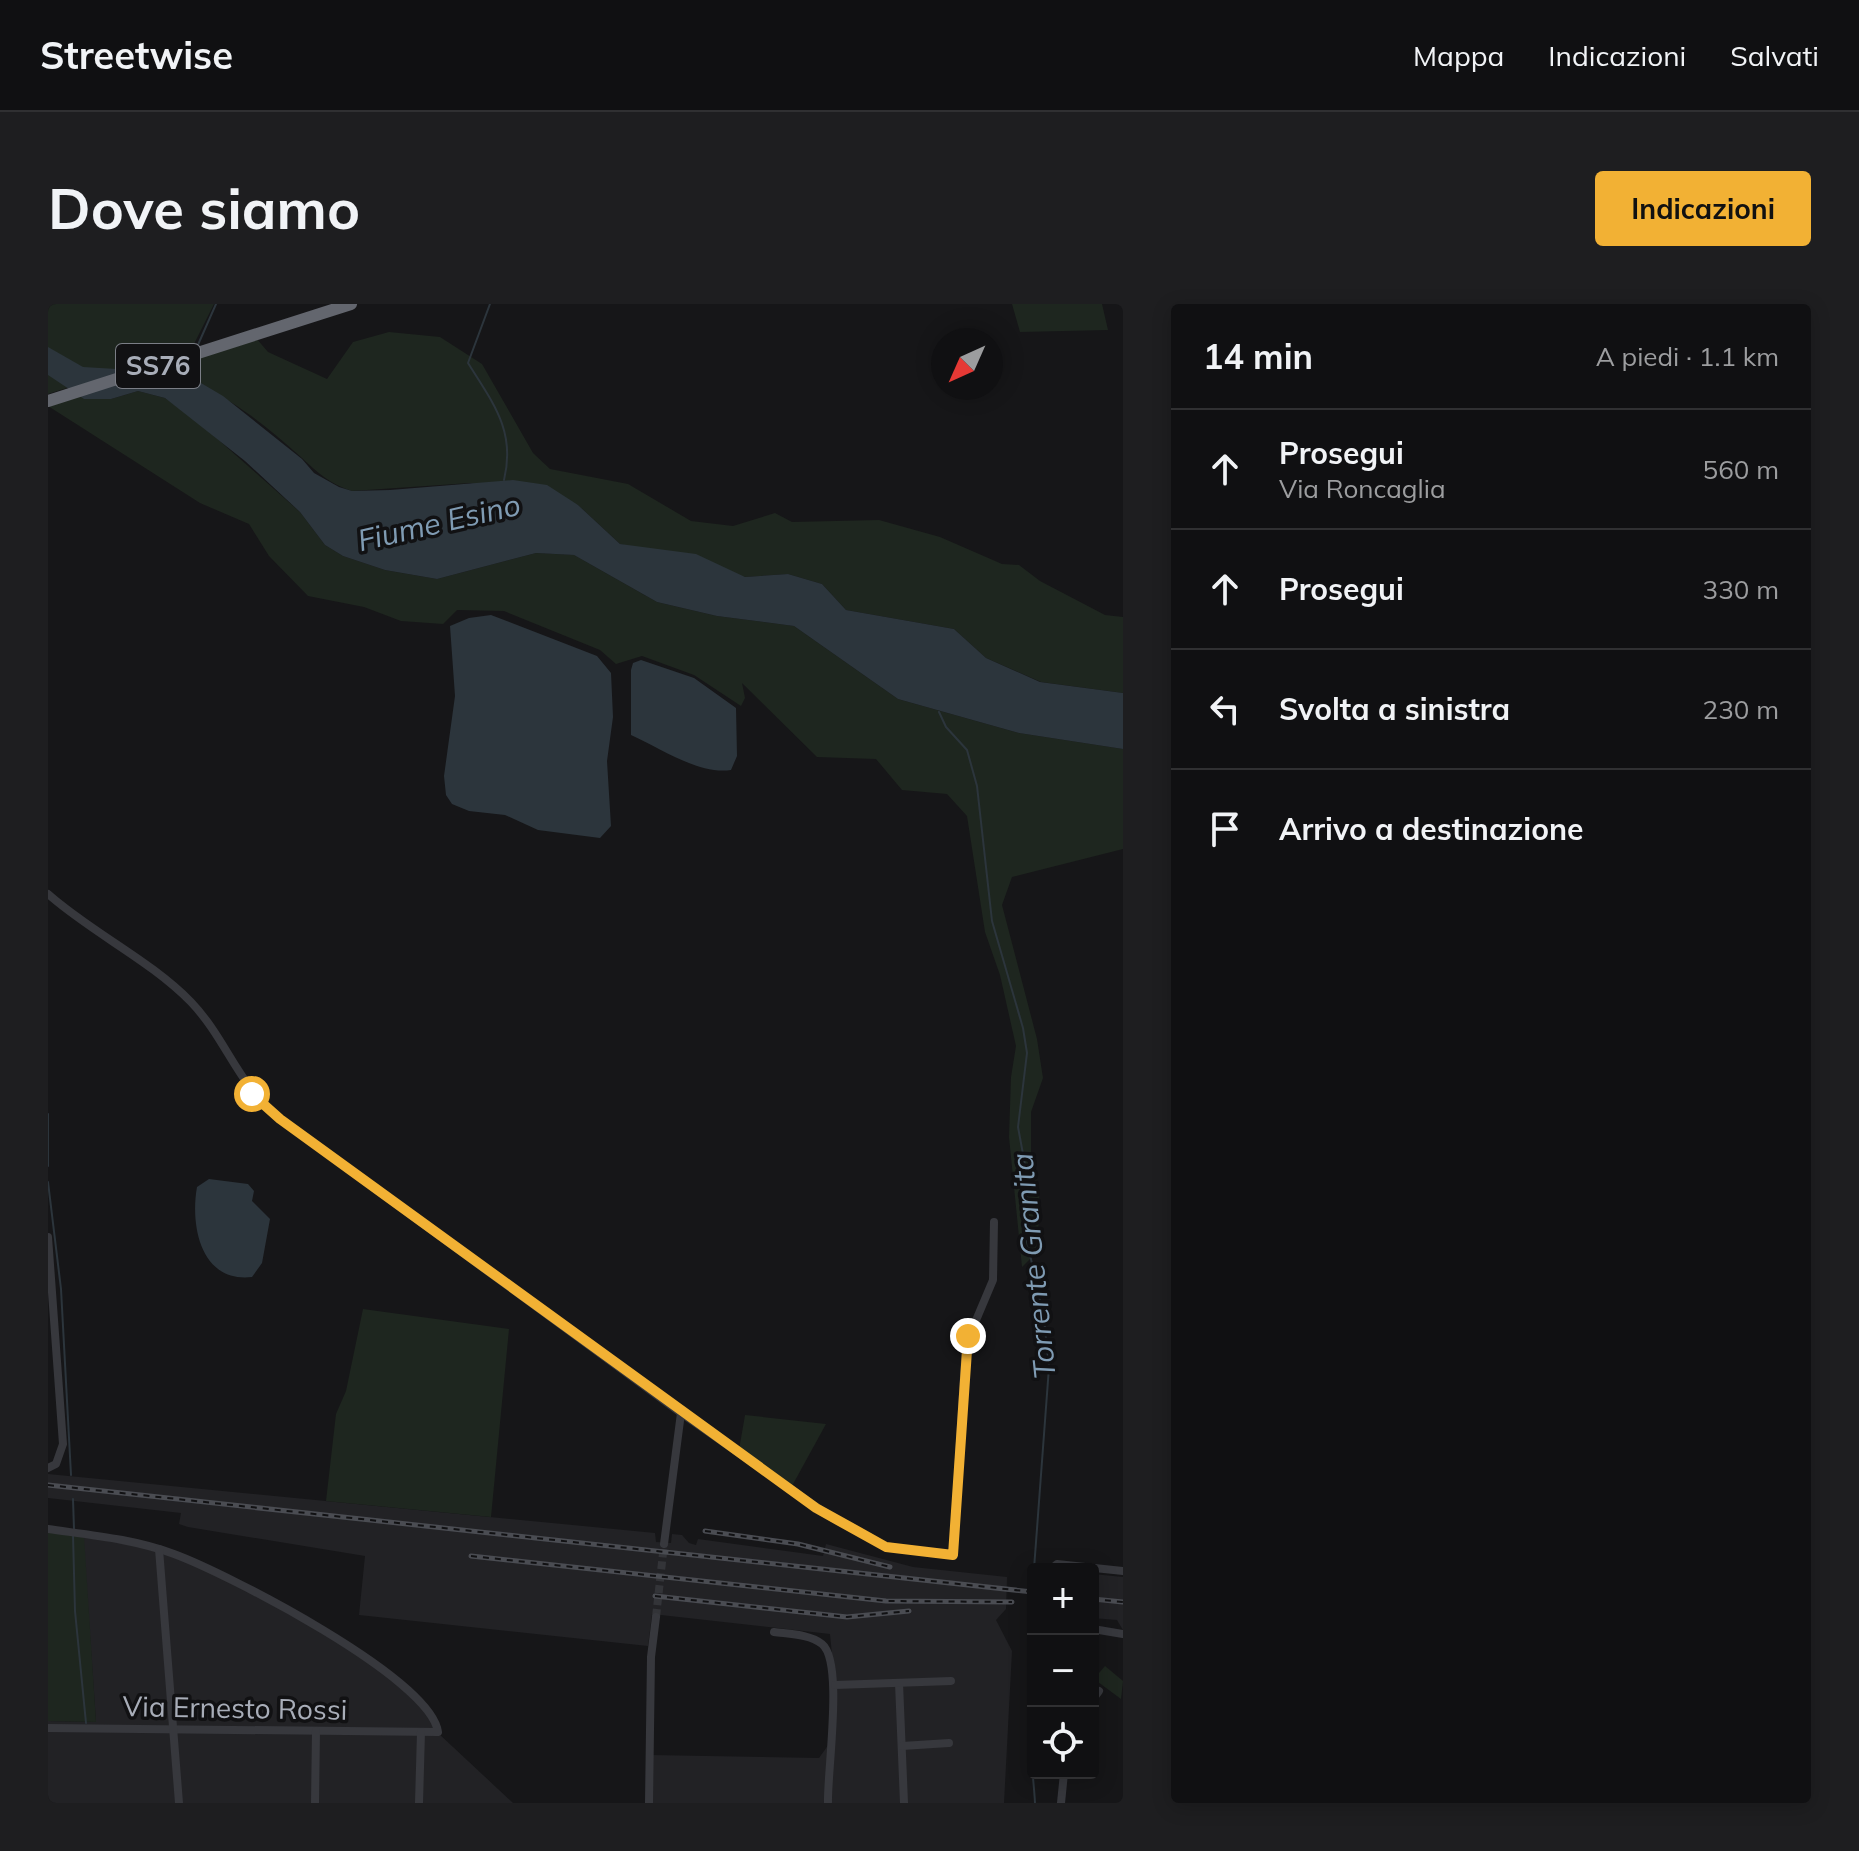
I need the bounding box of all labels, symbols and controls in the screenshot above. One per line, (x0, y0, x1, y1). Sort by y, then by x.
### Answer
text: Streetwise (40, 31, 233, 79)
text: Mappa (1413, 38, 1504, 73)
text: Indicazioni (1548, 38, 1686, 73)
text: Salvati (1730, 38, 1819, 73)
button: Indicazioni (1595, 171, 1811, 246)
text: Dove siamo (48, 173, 360, 243)
north arrow (931, 328, 1003, 400)
text: 14 min (1203, 335, 1313, 378)
text: A piedi · 1.1 km (1596, 340, 1779, 373)
road number: SS76 (116, 344, 200, 388)
text: Prosegui (1279, 434, 1404, 472)
icon: ahead (1203, 447, 1247, 491)
text: 560 m (1703, 453, 1779, 486)
text: Via Roncaglia (1279, 472, 1446, 505)
water label: Fiume Esino (354, 485, 524, 559)
icon: ahead (1203, 567, 1247, 611)
text: Prosegui (1279, 570, 1404, 608)
text: 330 m (1703, 573, 1779, 606)
icon: left (1203, 687, 1247, 731)
text: Svolta a sinistra (1279, 690, 1510, 728)
text: 230 m (1703, 693, 1779, 726)
icon: arrive (1203, 807, 1247, 851)
text: Arrivo a destinazione (1279, 810, 1583, 848)
route start (234, 1076, 270, 1112)
water label: Torrente Granita (1002, 1151, 1064, 1381)
route end (950, 1318, 986, 1354)
map controls (1027, 1563, 1099, 1779)
button: + (1027, 1563, 1099, 1635)
button: − (1027, 1635, 1099, 1707)
street label: Via Ernesto Rossi (122, 1688, 348, 1727)
button: locate (1027, 1707, 1099, 1779)

